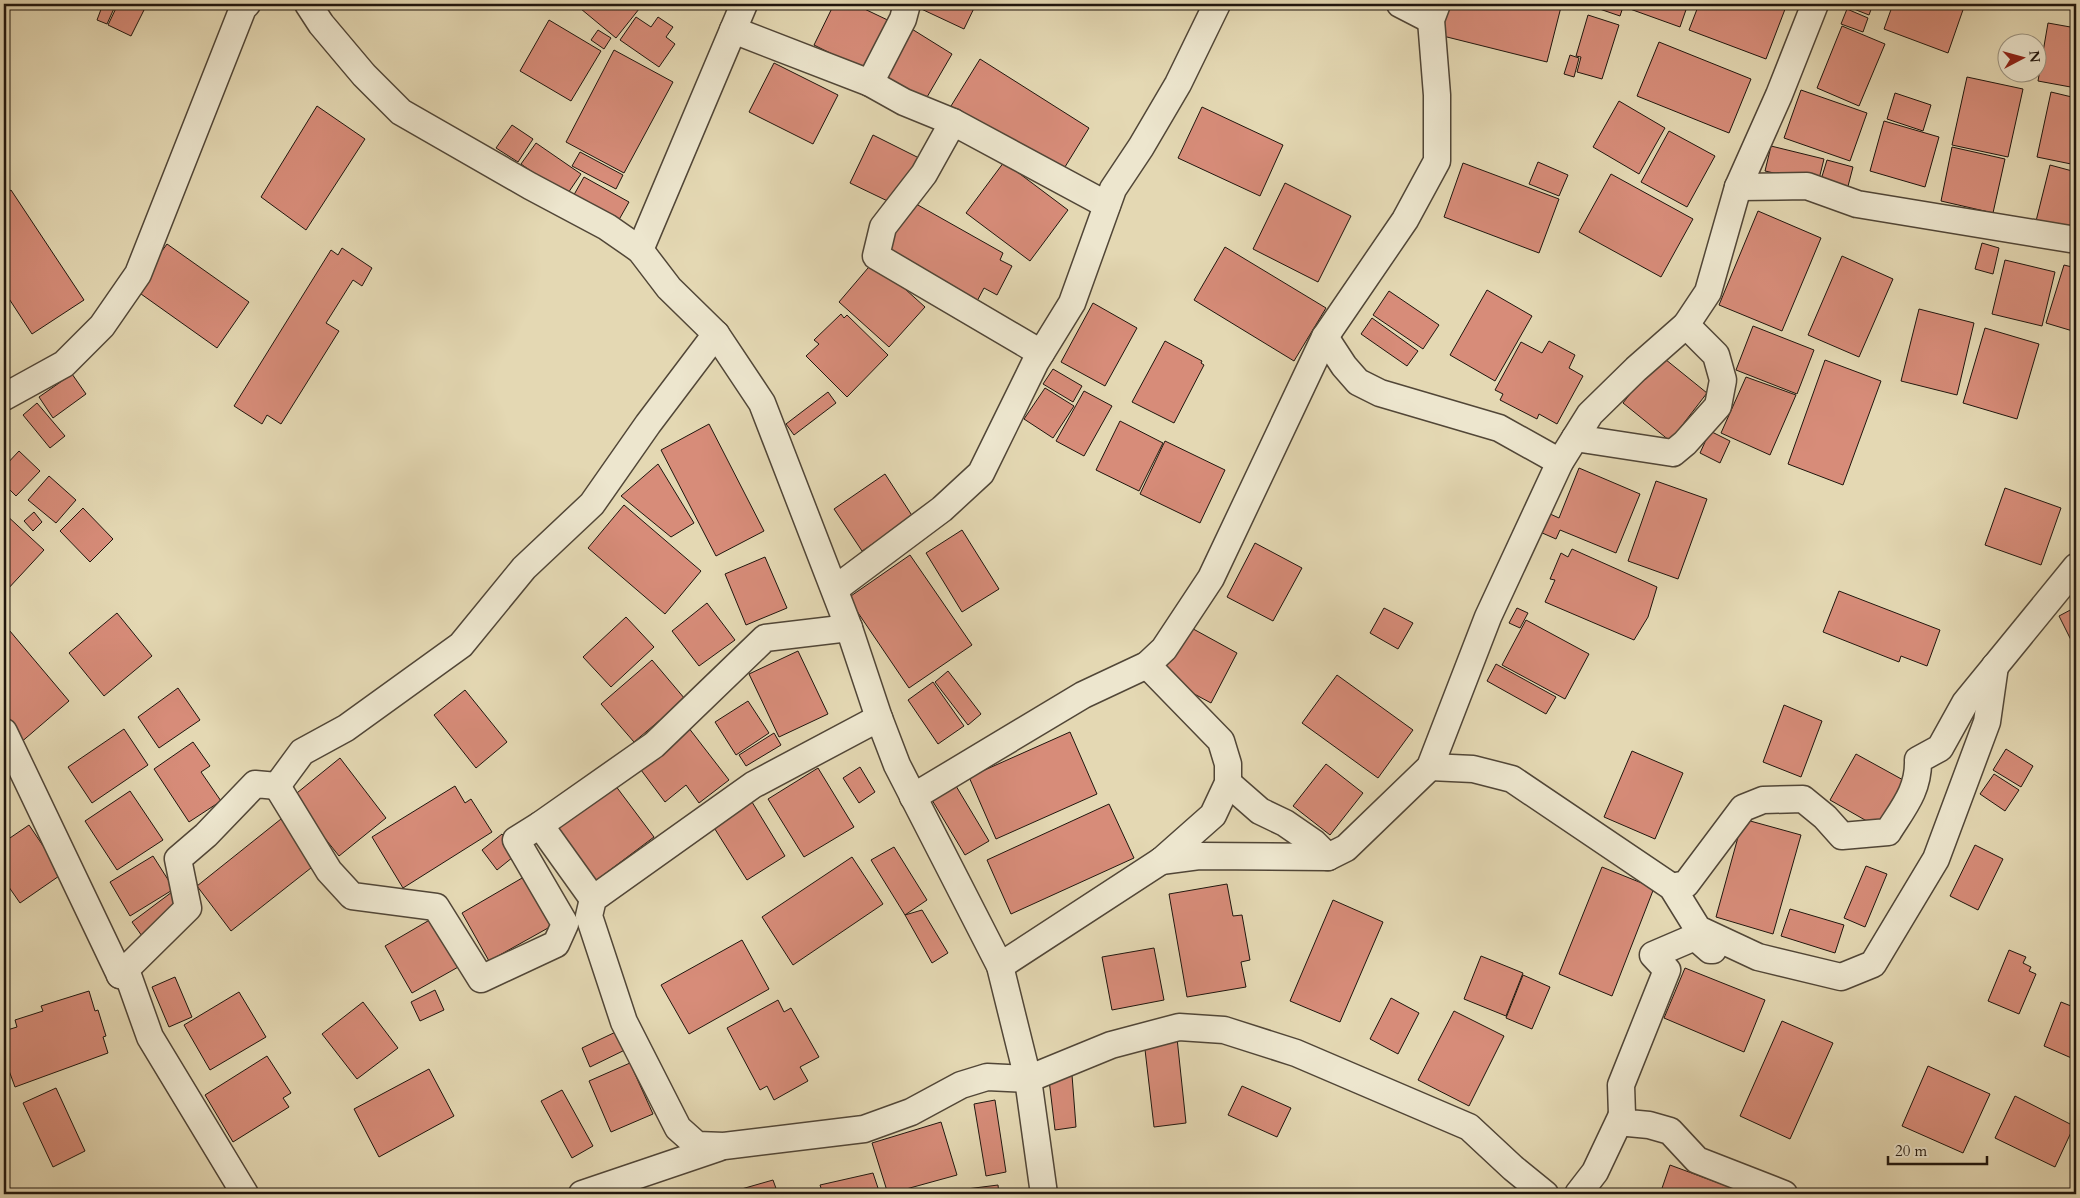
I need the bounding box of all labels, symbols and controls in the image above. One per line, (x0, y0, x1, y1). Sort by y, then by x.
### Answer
north arrow (1998, 32, 2048, 82)
text: N (2024, 50, 2045, 64)
scale bar (1888, 1133, 1986, 1165)
text: 20 m (1895, 1141, 1927, 1161)

